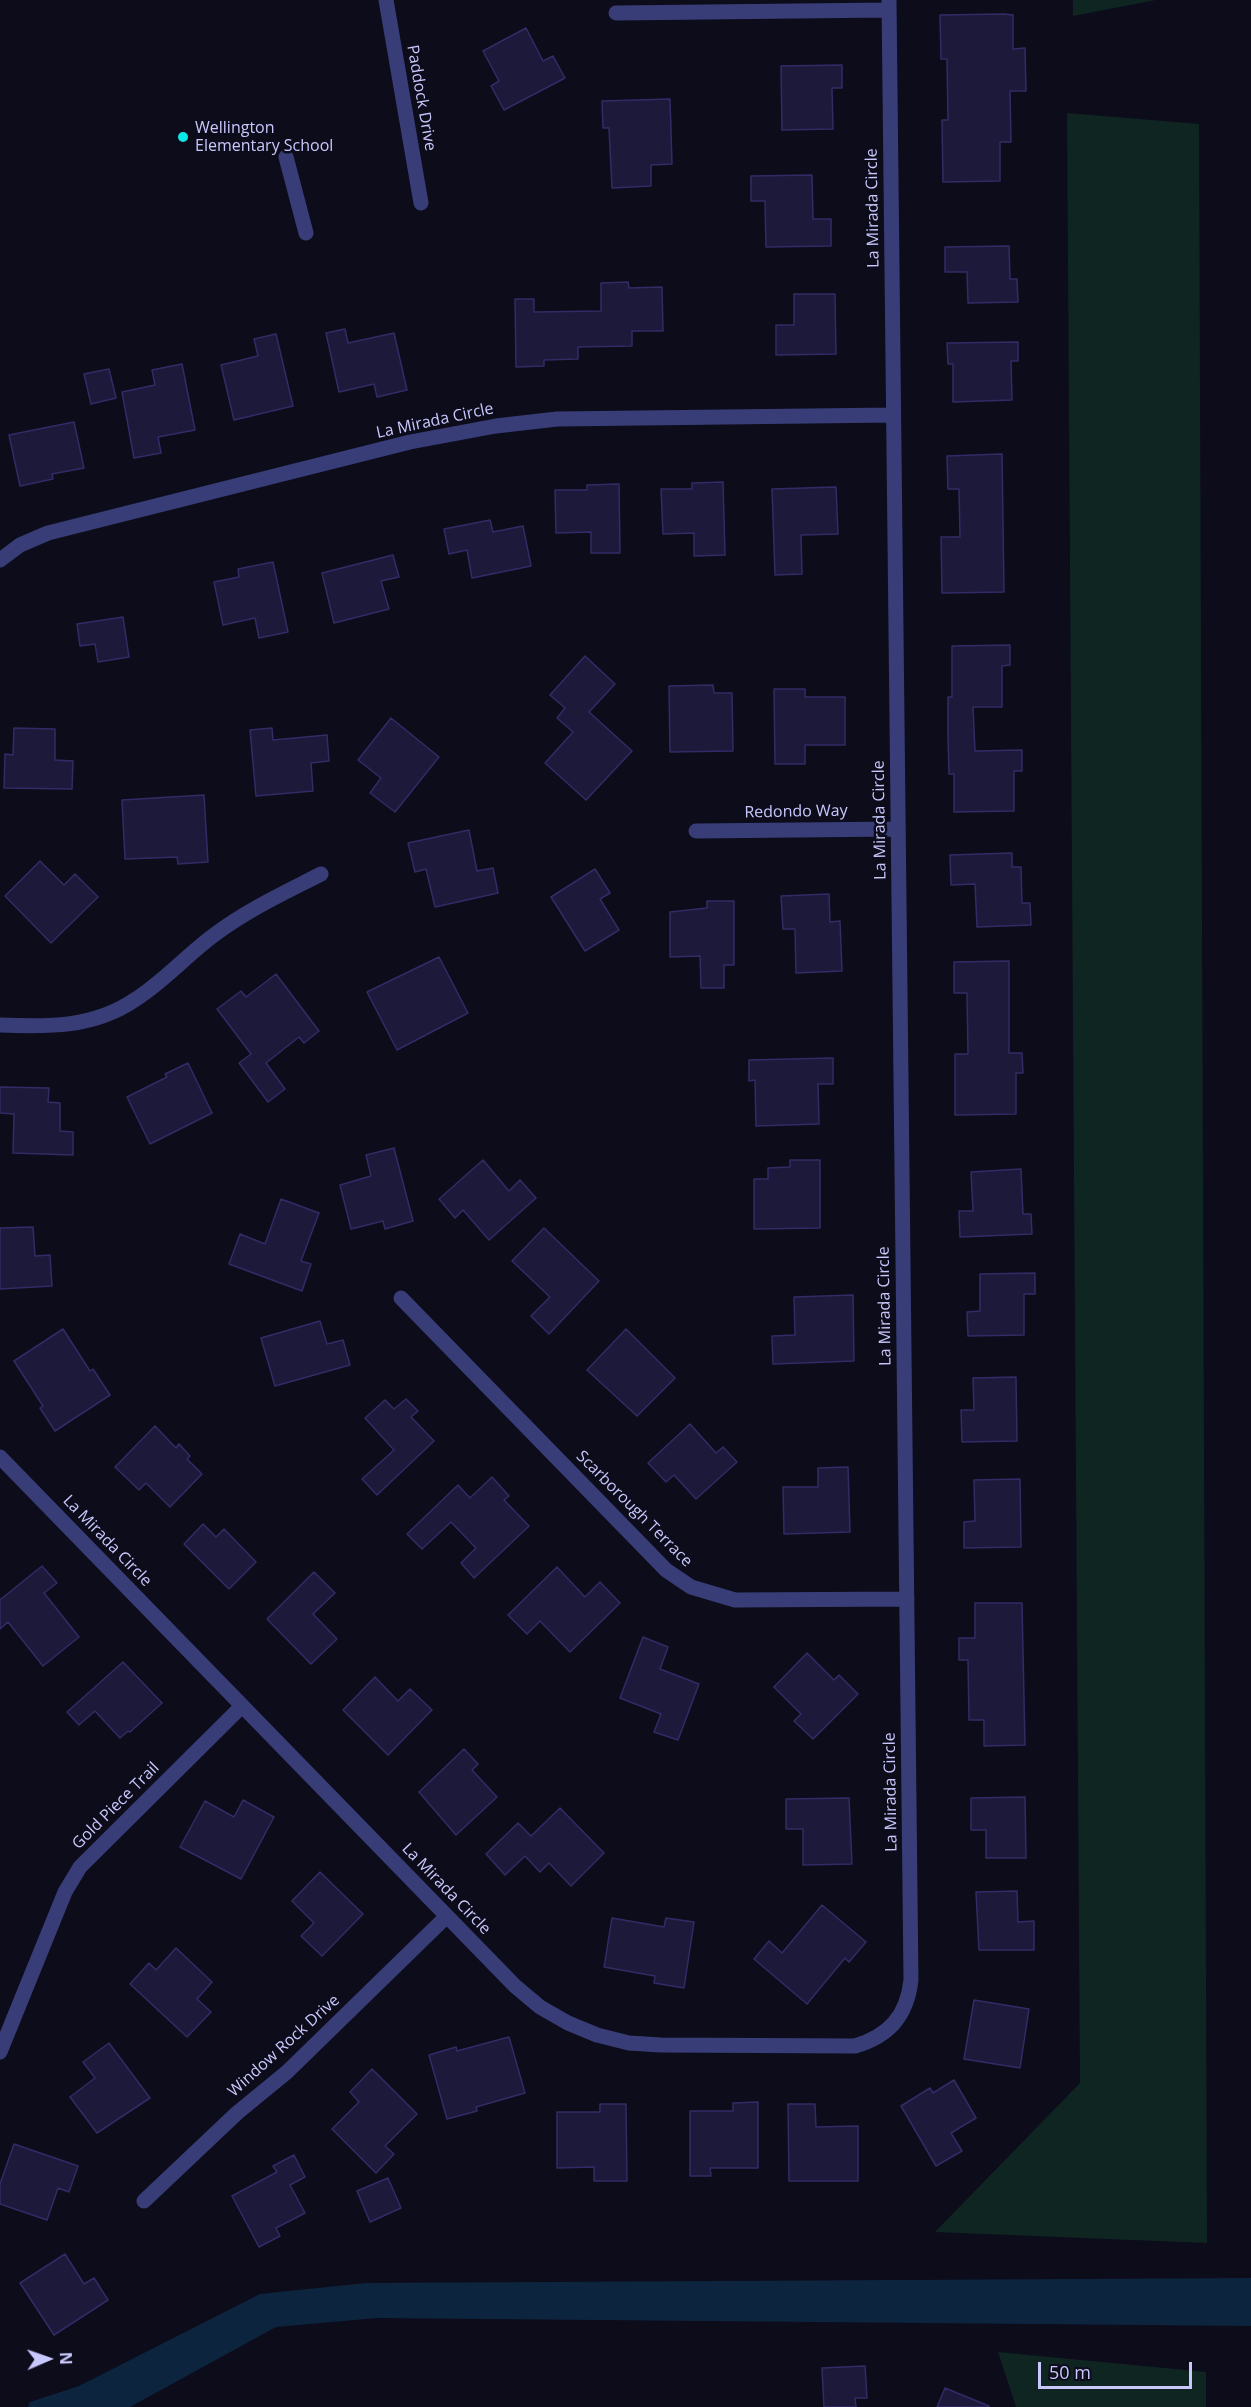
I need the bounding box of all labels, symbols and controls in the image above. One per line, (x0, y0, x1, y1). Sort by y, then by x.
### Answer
street label: Paddock Drive (402, 44, 440, 152)
place label: Wellington Elementary School (195, 118, 333, 156)
marker: Wellington Elementary School (176, 130, 190, 144)
street label: La Mirada Circle (862, 148, 884, 268)
street label: La Mirada Circle (375, 399, 495, 443)
street label: La Mirada Circle (869, 760, 891, 880)
street label: Redondo Way (744, 801, 848, 823)
street label: La Mirada Circle (874, 1246, 896, 1366)
street label: Scarborough Terrace (572, 1447, 696, 1571)
street label: La Mirada Circle (59, 1491, 155, 1591)
street label: La Mirada Circle (880, 1732, 902, 1852)
street label: Gold Piece Trail (69, 1759, 163, 1853)
street label: La Mirada Circle (398, 1839, 494, 1939)
street label: Window Rock Drive (224, 1991, 344, 2101)
north arrow (18, 2329, 78, 2389)
scale bar (1041, 2350, 1196, 2388)
text: N (55, 2351, 77, 2365)
text: 50 m (1049, 2360, 1091, 2384)

